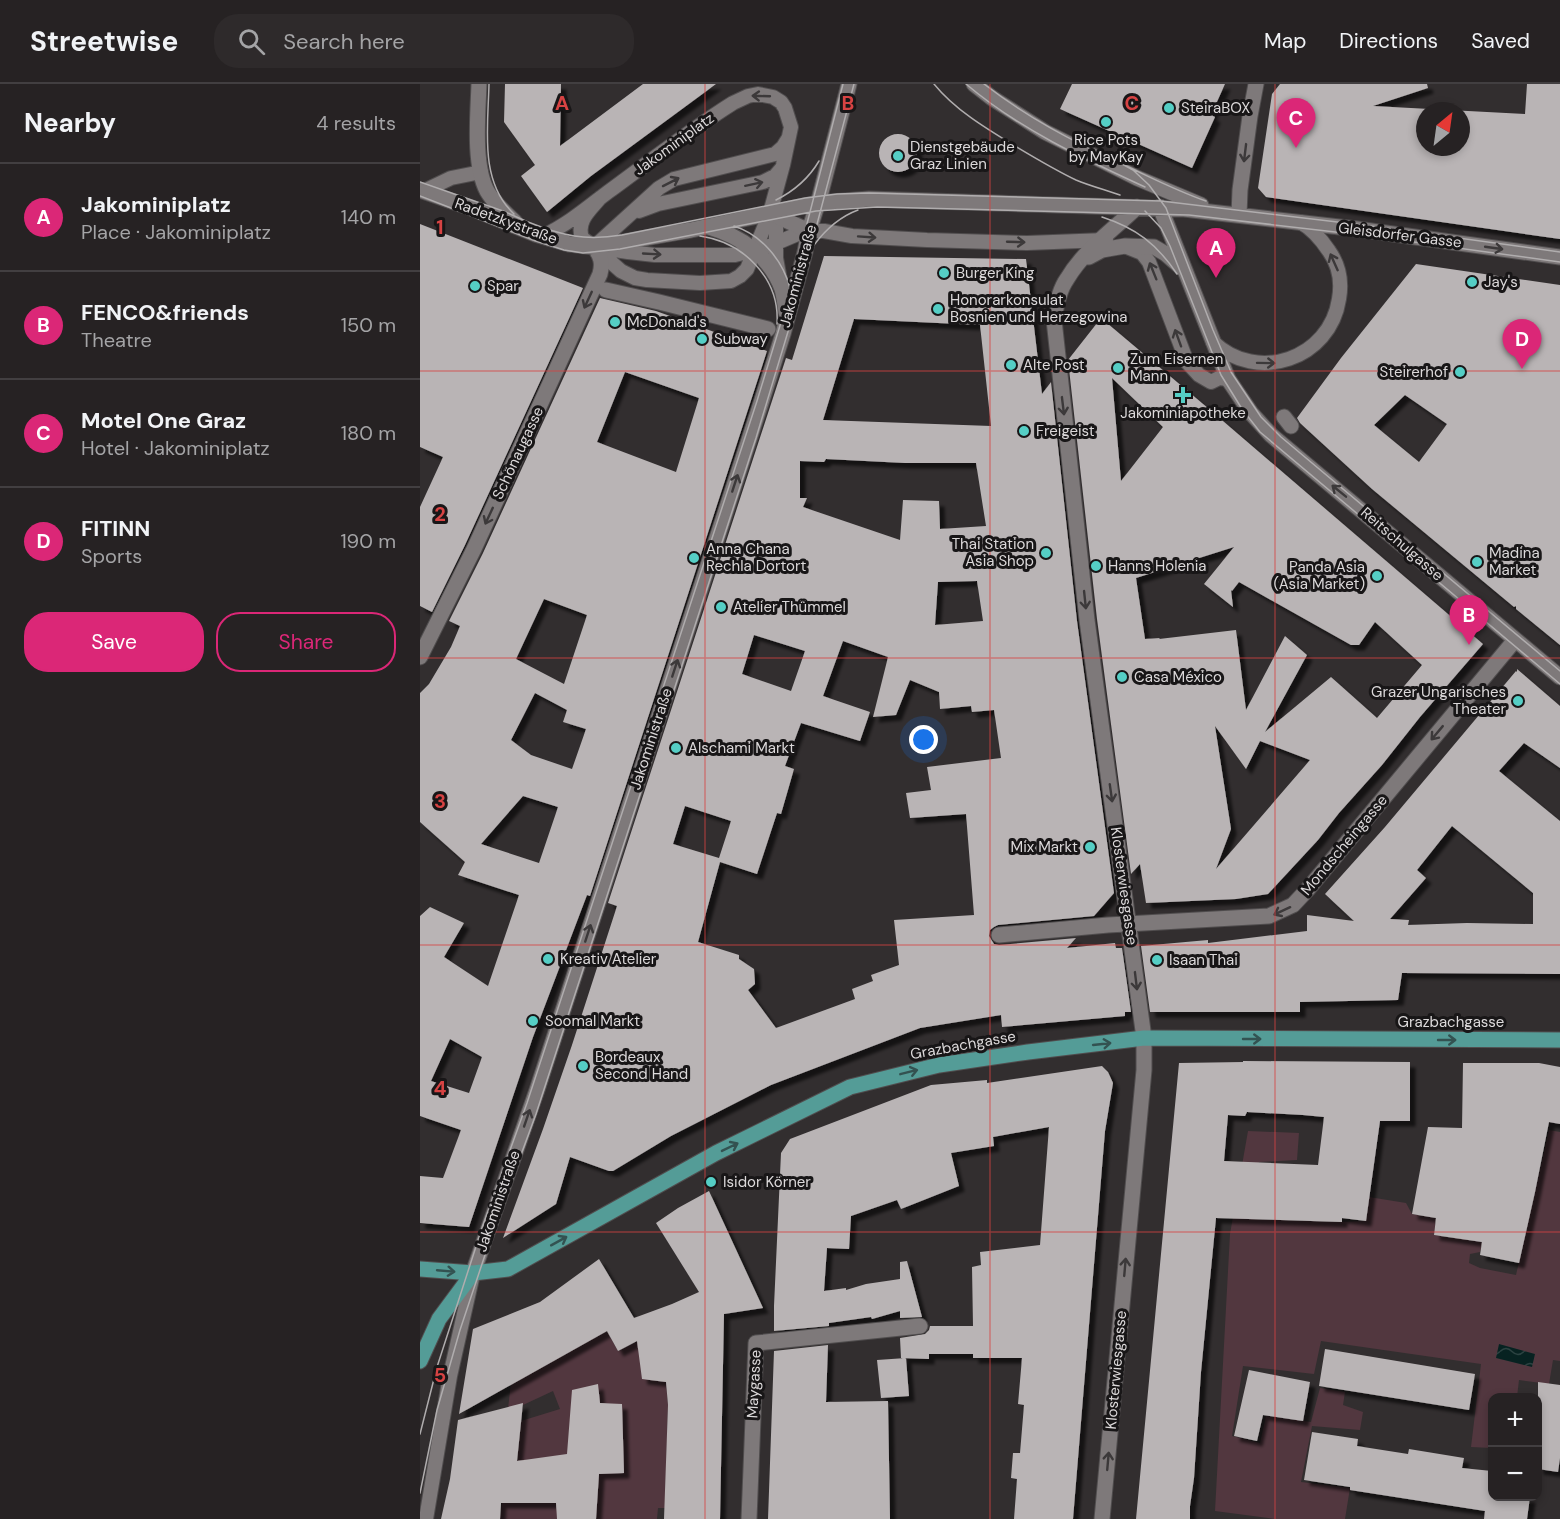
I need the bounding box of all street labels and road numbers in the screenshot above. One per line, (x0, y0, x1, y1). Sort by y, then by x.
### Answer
street label: Jakominiplatz (630, 108, 718, 180)
street label: Radetzkystraße (452, 193, 560, 249)
street label: Gleisdorfer Gasse (1337, 218, 1463, 252)
street label: Jakoministraße (775, 222, 821, 330)
street label: Schönaugasse (488, 403, 548, 503)
street label: Reitschulgasse (1356, 503, 1448, 585)
street label: Jakoministraße (625, 686, 677, 792)
street label: Mondscheingasse (1296, 791, 1392, 899)
street label: Klosterwiesgasse (1106, 826, 1142, 946)
street label: Grazbachgasse (1398, 1012, 1504, 1032)
street label: Grazbachgasse (909, 1026, 1017, 1064)
street label: Jakoministraße (471, 1148, 525, 1254)
street label: Klosterwiesgasse (1101, 1310, 1131, 1430)
street label: Maygasse (742, 1349, 766, 1419)

